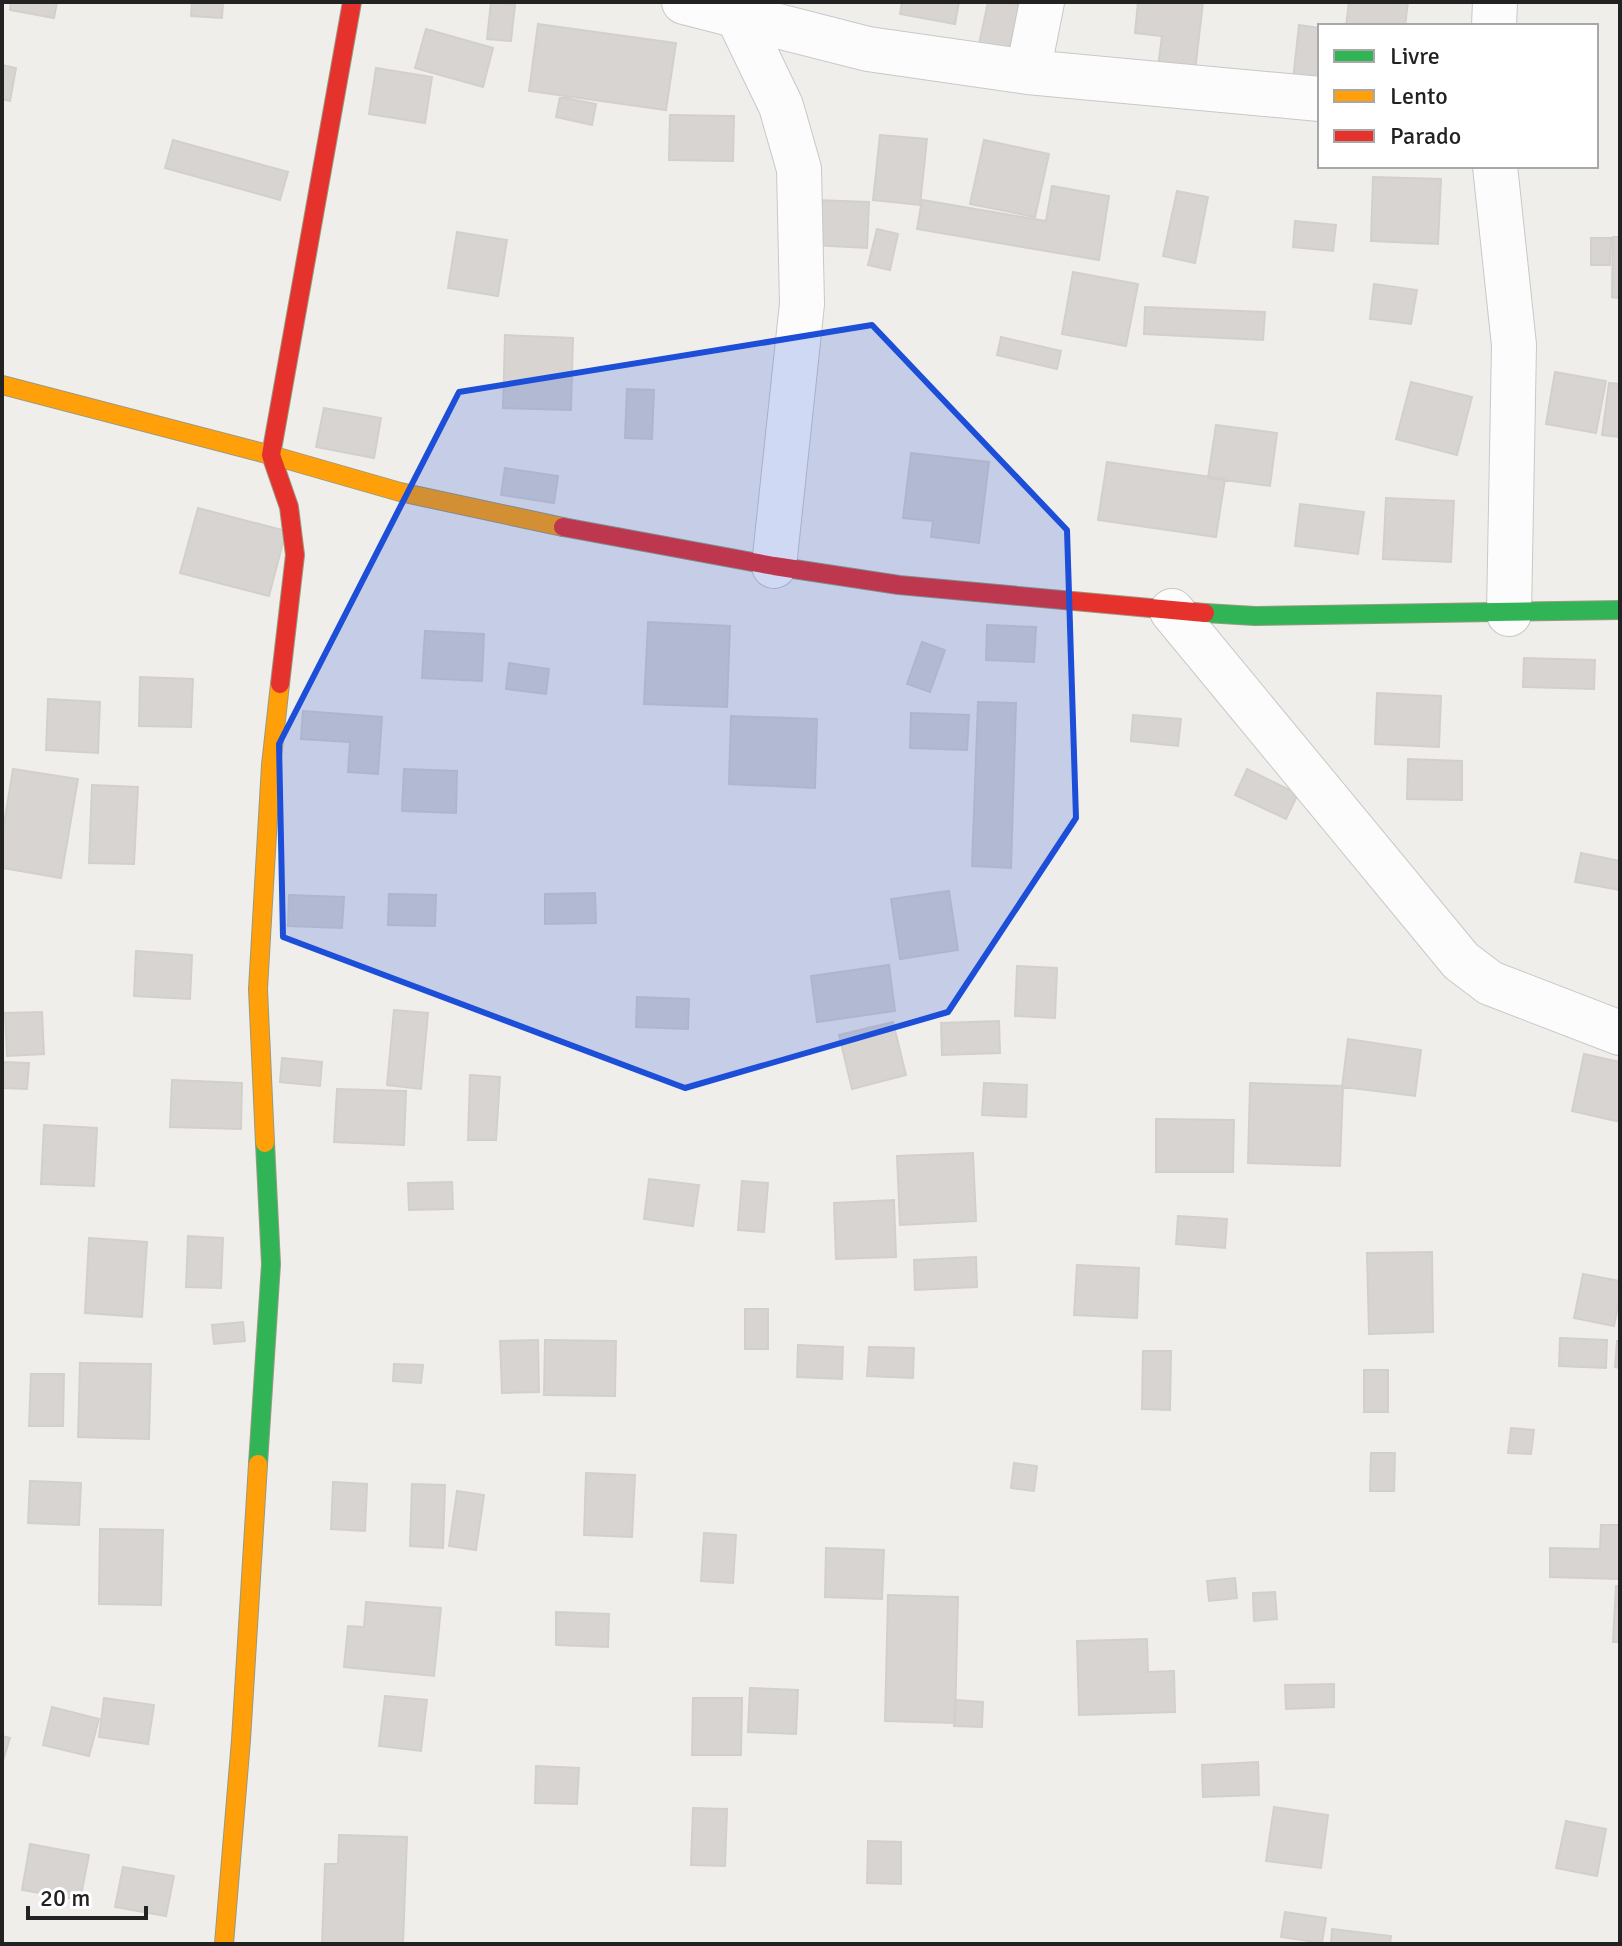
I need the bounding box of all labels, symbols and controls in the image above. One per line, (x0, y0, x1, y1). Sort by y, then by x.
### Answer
legend (1318, 24, 1598, 168)
text: Livre (1390, 41, 1440, 71)
text: Lento (1390, 81, 1448, 111)
text: Parado (1390, 121, 1461, 151)
scale bar (28, 1870, 146, 1920)
text: 20 m (40, 1883, 90, 1913)

